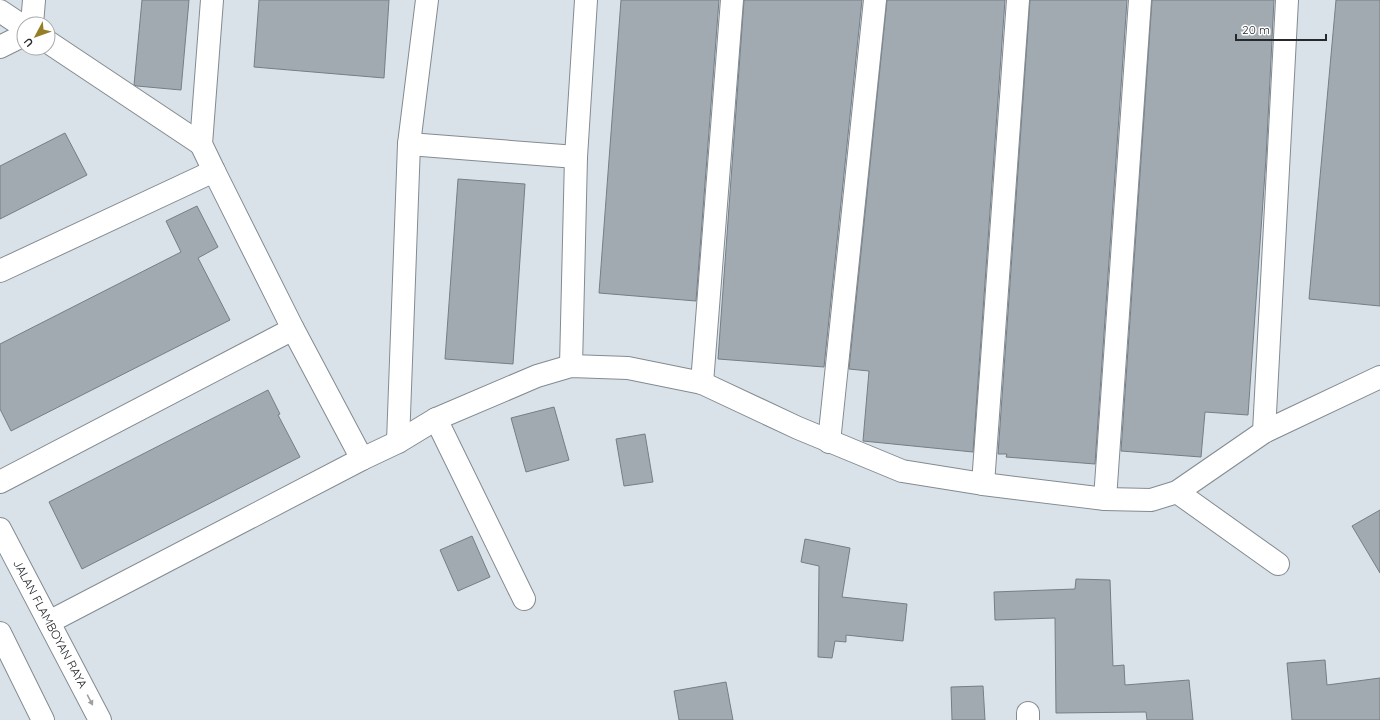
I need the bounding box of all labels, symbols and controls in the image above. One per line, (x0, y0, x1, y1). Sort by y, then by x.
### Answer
north arrow (16, 16, 56, 56)
scale bar (1236, 16, 1326, 42)
text: 20 m (1242, 22, 1270, 37)
text: U (21, 35, 36, 50)
street label: JALAN FLAMBOYAN RAYA (10, 557, 91, 691)
one-way arrow (86, 694, 93, 706)

